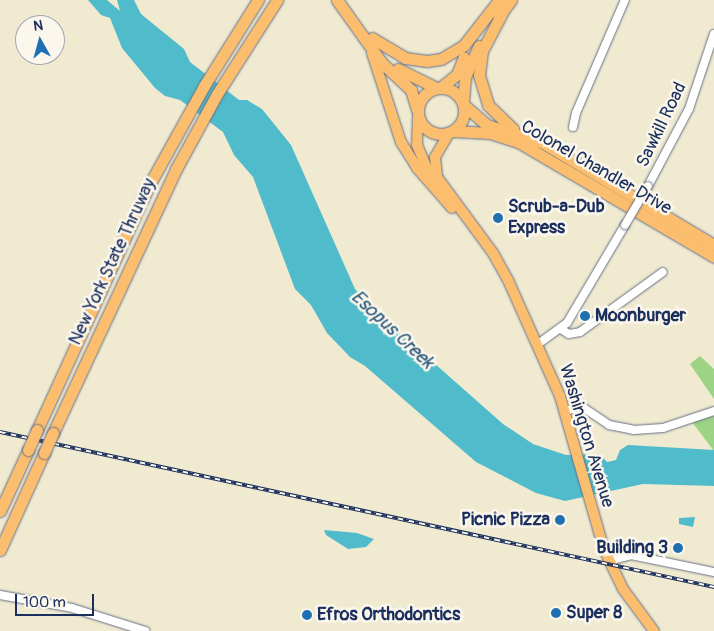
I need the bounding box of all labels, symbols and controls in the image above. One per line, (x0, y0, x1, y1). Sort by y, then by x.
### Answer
north arrow (15, 15, 65, 65)
text: N (32, 17, 44, 35)
street label: Sawkill Road (632, 79, 692, 171)
street label: Colonel Chandler Drive (517, 116, 675, 220)
street label: New York State Thruway (65, 175, 161, 349)
place label: Scrub-a-Dub Express (508, 197, 604, 240)
marker: Scrub-a-Dub Express (492, 212, 504, 224)
water label: Esopus Creek (346, 286, 438, 374)
place label: Moonburger (595, 305, 686, 327)
marker: Moonburger (579, 310, 591, 322)
street label: Washington Avenue (554, 362, 618, 510)
place label: Picnic Pizza (461, 509, 550, 531)
marker: Picnic Pizza (554, 514, 566, 526)
place label: Building 3 (596, 537, 668, 559)
marker: Building 3 (672, 542, 684, 554)
scale bar (18, 584, 96, 616)
text: 100 m (23, 593, 66, 612)
place label: Super 8 (566, 602, 622, 624)
place label: Efros Orthodontics (317, 604, 460, 626)
marker: Super 8 (550, 607, 562, 619)
marker: Efros Orthodontics (301, 609, 313, 621)

